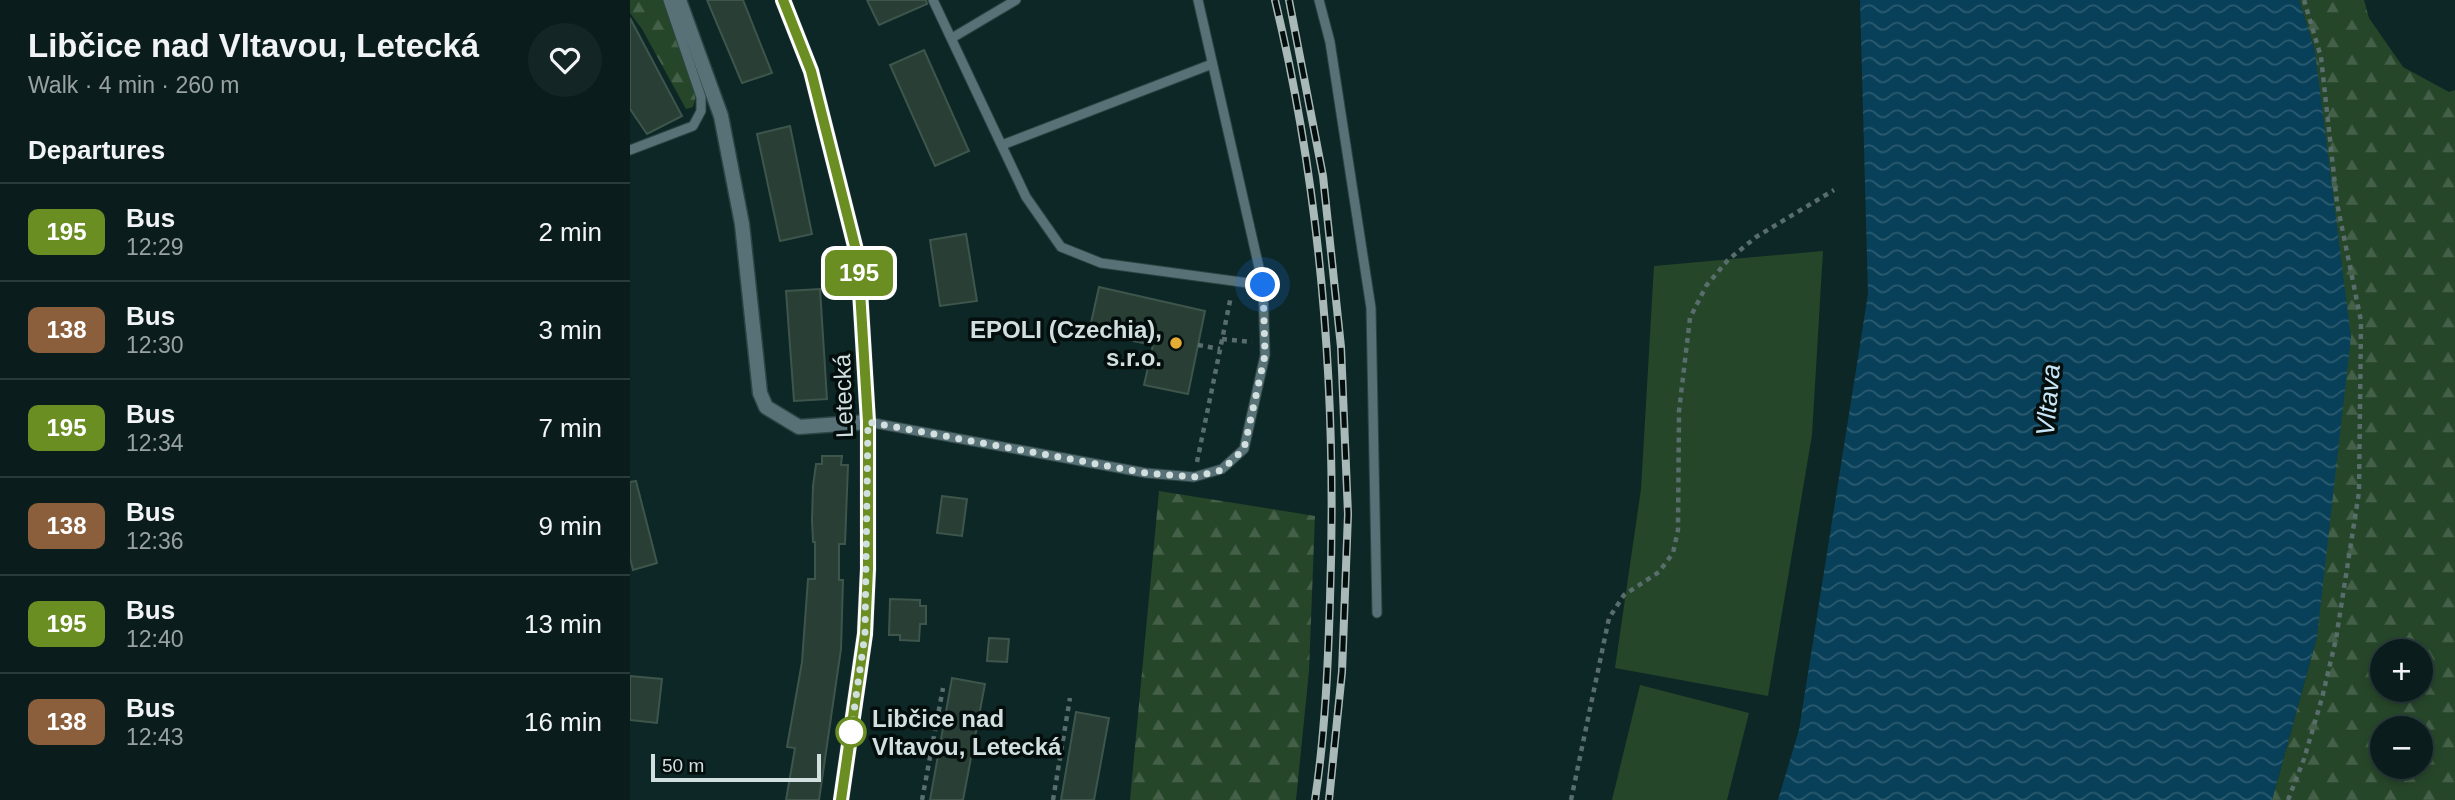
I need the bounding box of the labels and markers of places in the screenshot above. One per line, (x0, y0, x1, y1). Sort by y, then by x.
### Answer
place label: EPOLI (Czechia), s.r.o. (970, 316, 1162, 371)
marker: EPOLI (Czechia), s.r.o. (1168, 335, 1184, 351)
place label: Libčice nad Vltavou, Letecká (872, 705, 1062, 760)
marker: Libčice nad Vltavou, Letecká (836, 717, 866, 747)

